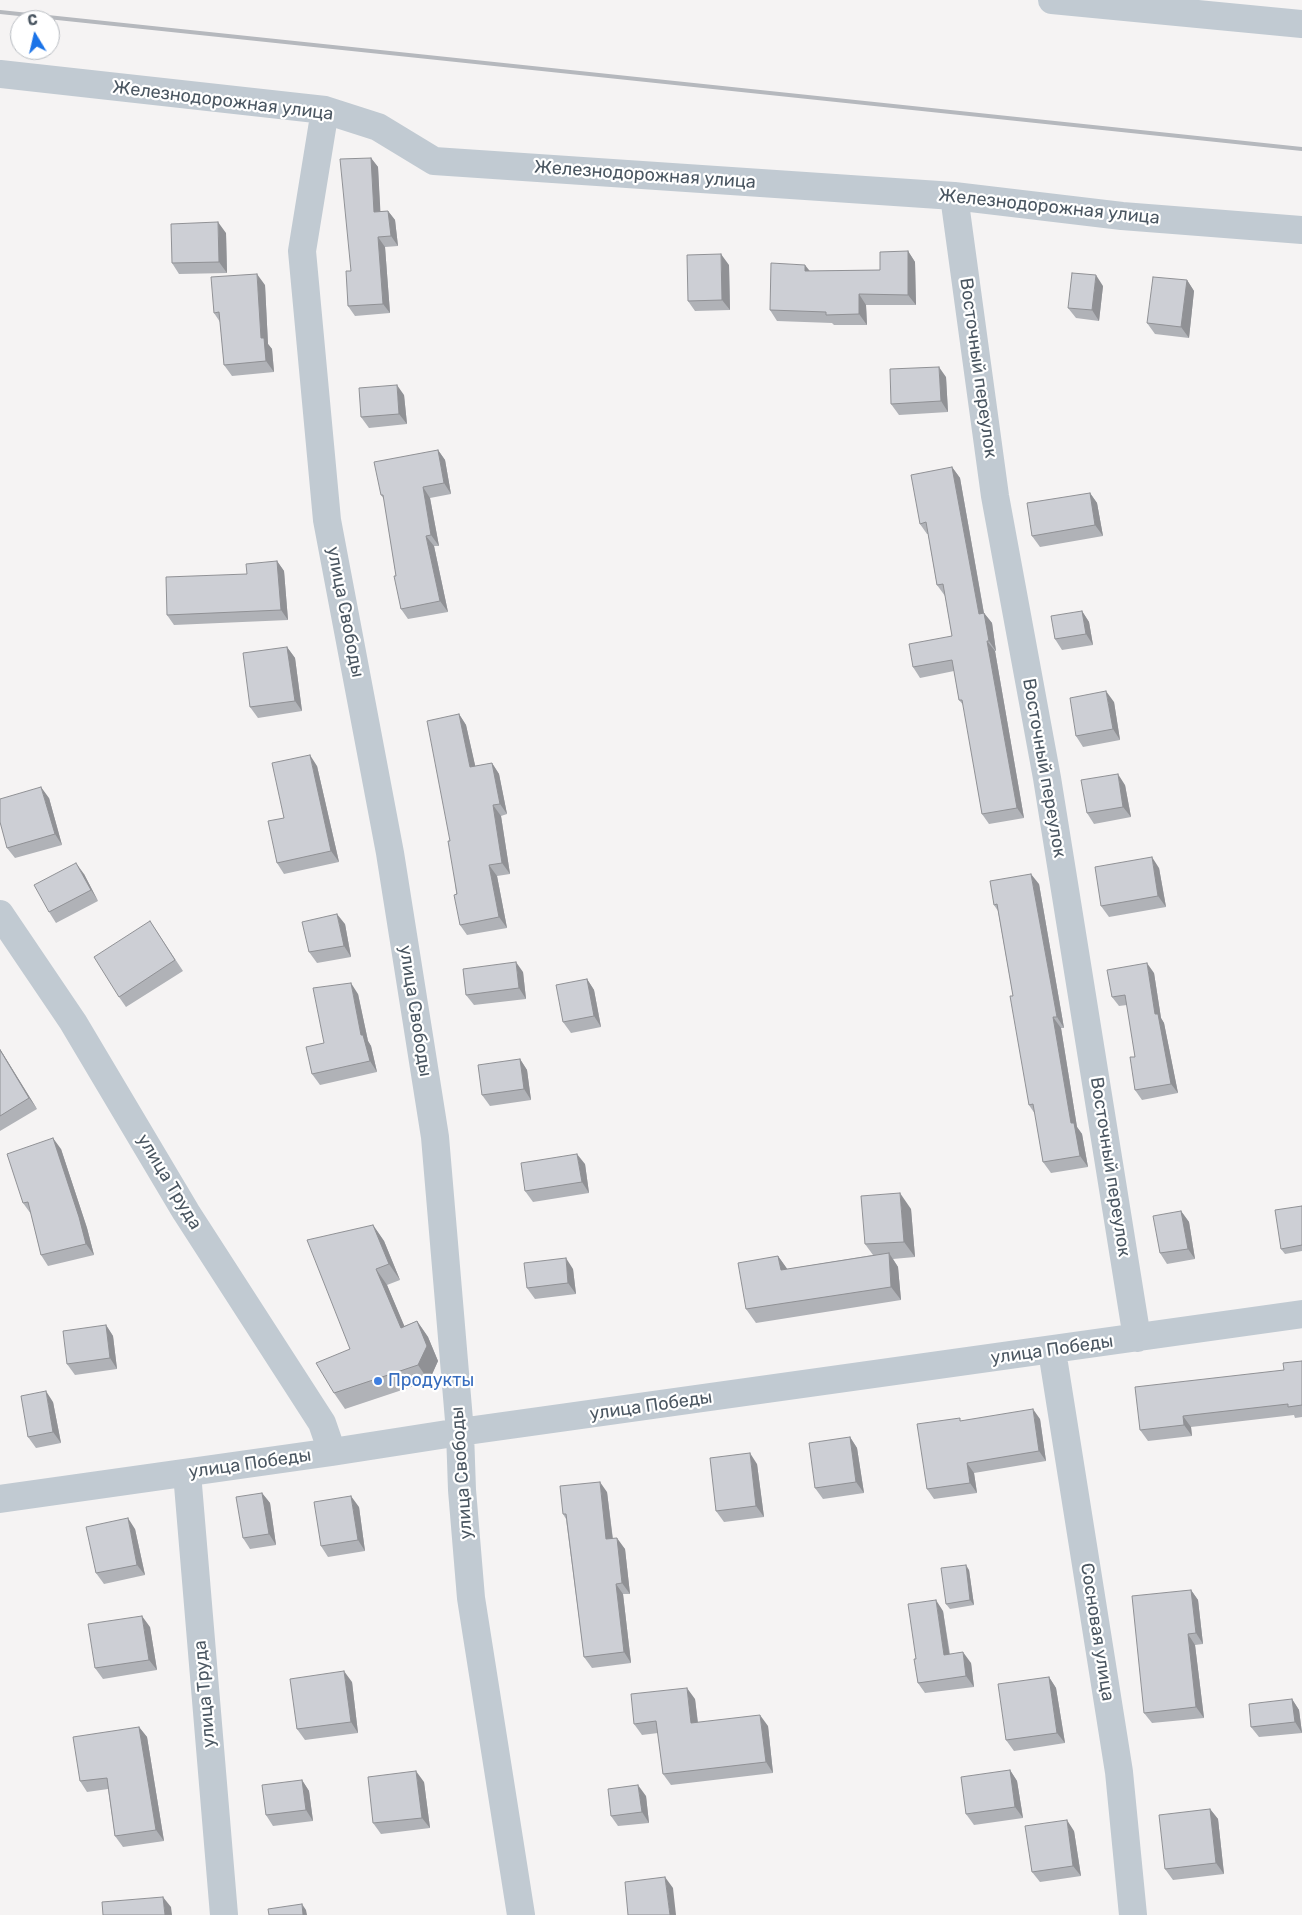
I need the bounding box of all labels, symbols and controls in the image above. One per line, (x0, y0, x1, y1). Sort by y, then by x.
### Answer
north arrow (10, 10, 60, 60)
text: С (27, 12, 39, 30)
street label: Железнодорожная улица (111, 77, 335, 125)
street label: Железнодорожная улица (533, 156, 757, 194)
street label: Железнодорожная улица (937, 185, 1161, 229)
street label: Восточный переулок (955, 277, 1001, 459)
street label: улица Свободы (322, 545, 368, 679)
street label: Восточный переулок (1018, 677, 1070, 859)
street label: улица Свободы (394, 944, 436, 1078)
street label: Восточный переулок (1085, 1076, 1135, 1258)
street label: улица Труда (132, 1130, 206, 1234)
street label: улица Победы (989, 1331, 1115, 1369)
place label: Продукты (388, 1370, 474, 1392)
marker: Продукты (372, 1375, 384, 1387)
street label: улица Победы (588, 1387, 714, 1425)
street label: улица Свободы (447, 1406, 477, 1540)
street label: улица Победы (187, 1445, 313, 1483)
street label: Сосновая улица (1075, 1561, 1119, 1703)
street label: улица Труда (190, 1639, 220, 1749)

